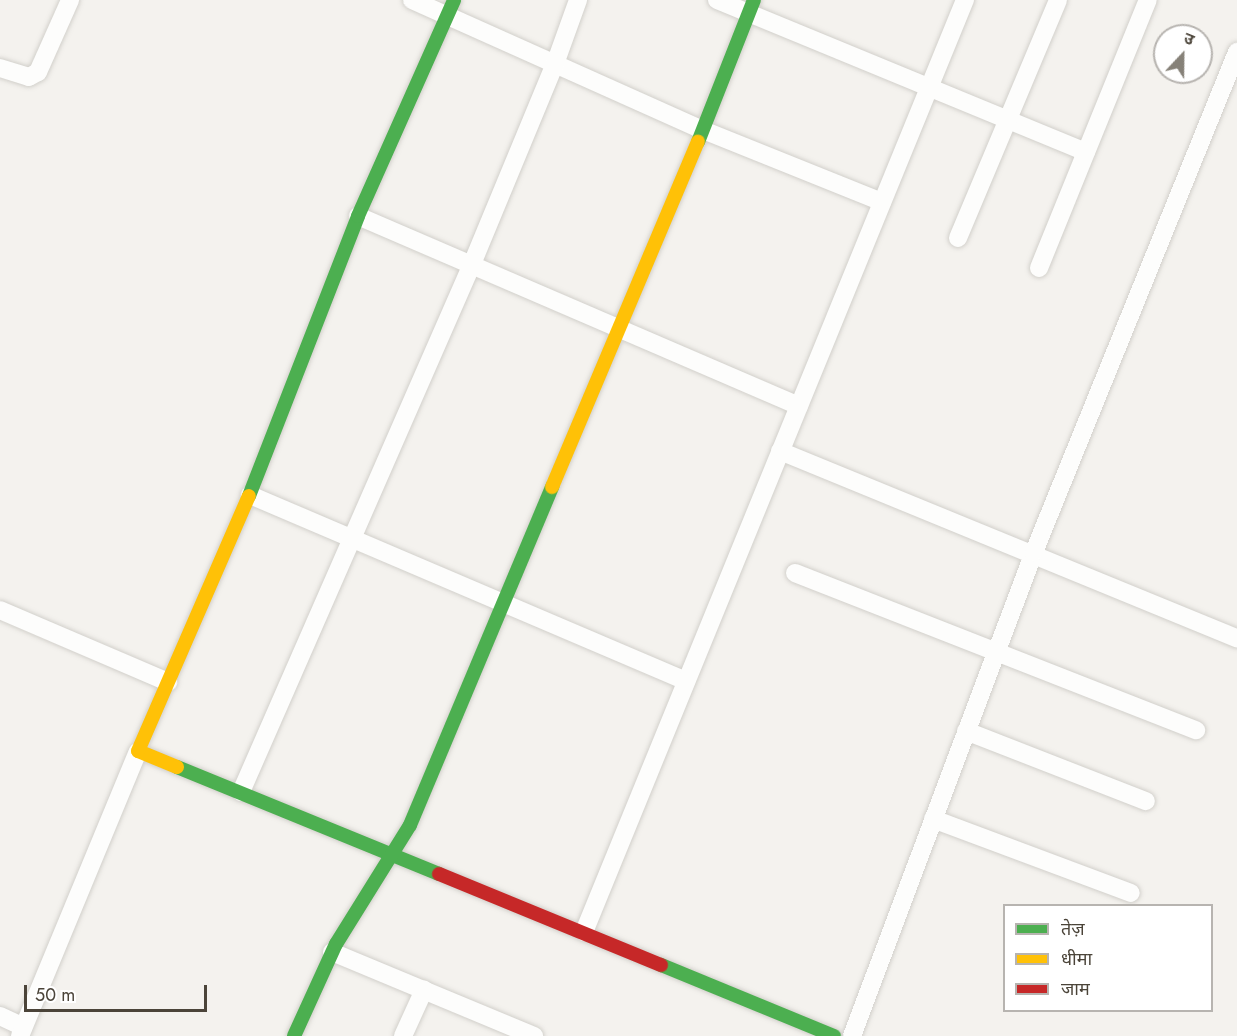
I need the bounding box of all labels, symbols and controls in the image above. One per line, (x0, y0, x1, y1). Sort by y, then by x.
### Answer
north arrow (1153, 24, 1213, 84)
text: उ (1181, 26, 1198, 51)
legend (1003, 904, 1213, 1012)
text: तेज़ (1061, 916, 1085, 942)
text: धीमा (1061, 946, 1092, 972)
scale bar (27, 973, 210, 1011)
text: जाम (1061, 976, 1090, 1002)
text: 50 m (35, 982, 75, 1008)

